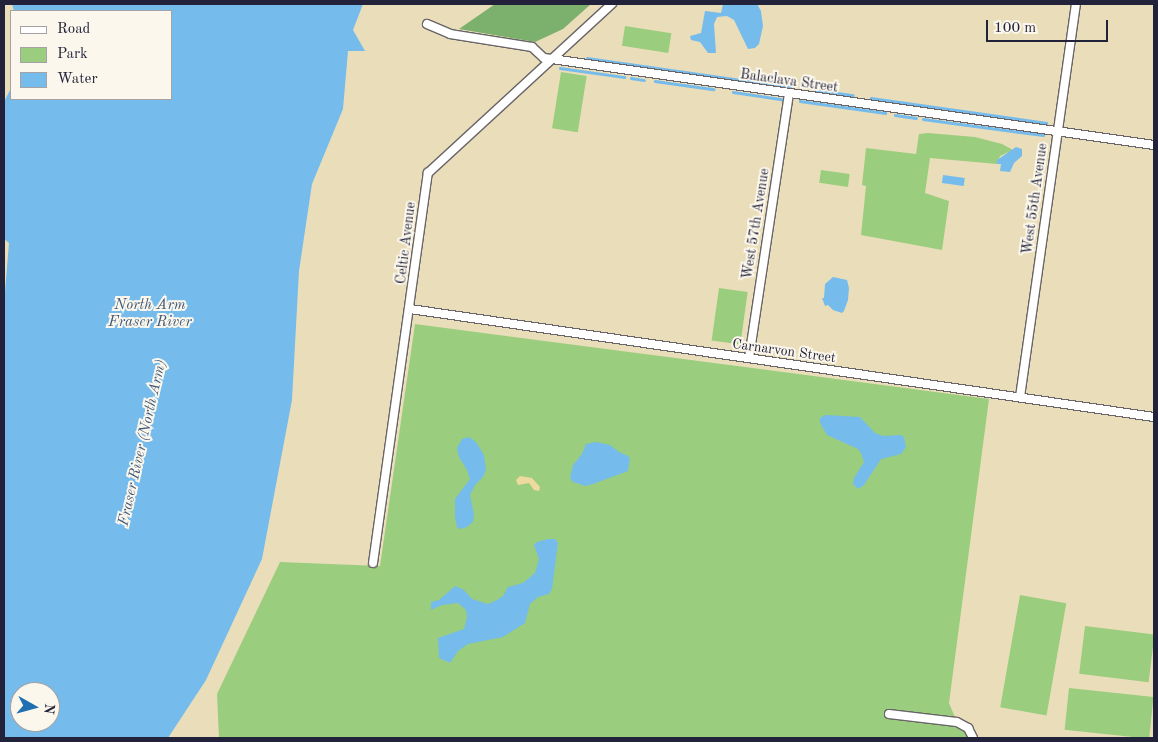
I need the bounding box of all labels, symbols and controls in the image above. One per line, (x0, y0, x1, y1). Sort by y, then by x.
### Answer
legend (10, 10, 172, 100)
scale bar (988, 10, 1110, 42)
text: 100 m (994, 21, 1036, 36)
text: Road (57, 22, 90, 37)
text: Park (57, 47, 88, 62)
street label: Balaclava Street (739, 66, 839, 96)
text: Water (57, 72, 98, 87)
street label: West 55th Avenue (1019, 142, 1051, 256)
street label: West 57th Avenue (739, 167, 773, 281)
street label: Celtic Avenue (393, 201, 419, 285)
water label: North Arm Fraser River (108, 296, 192, 331)
street label: Carnarvon Street (731, 335, 837, 367)
water label: Fraser River (North Arm) (115, 358, 171, 528)
north arrow (10, 682, 60, 732)
text: N (41, 703, 56, 715)

